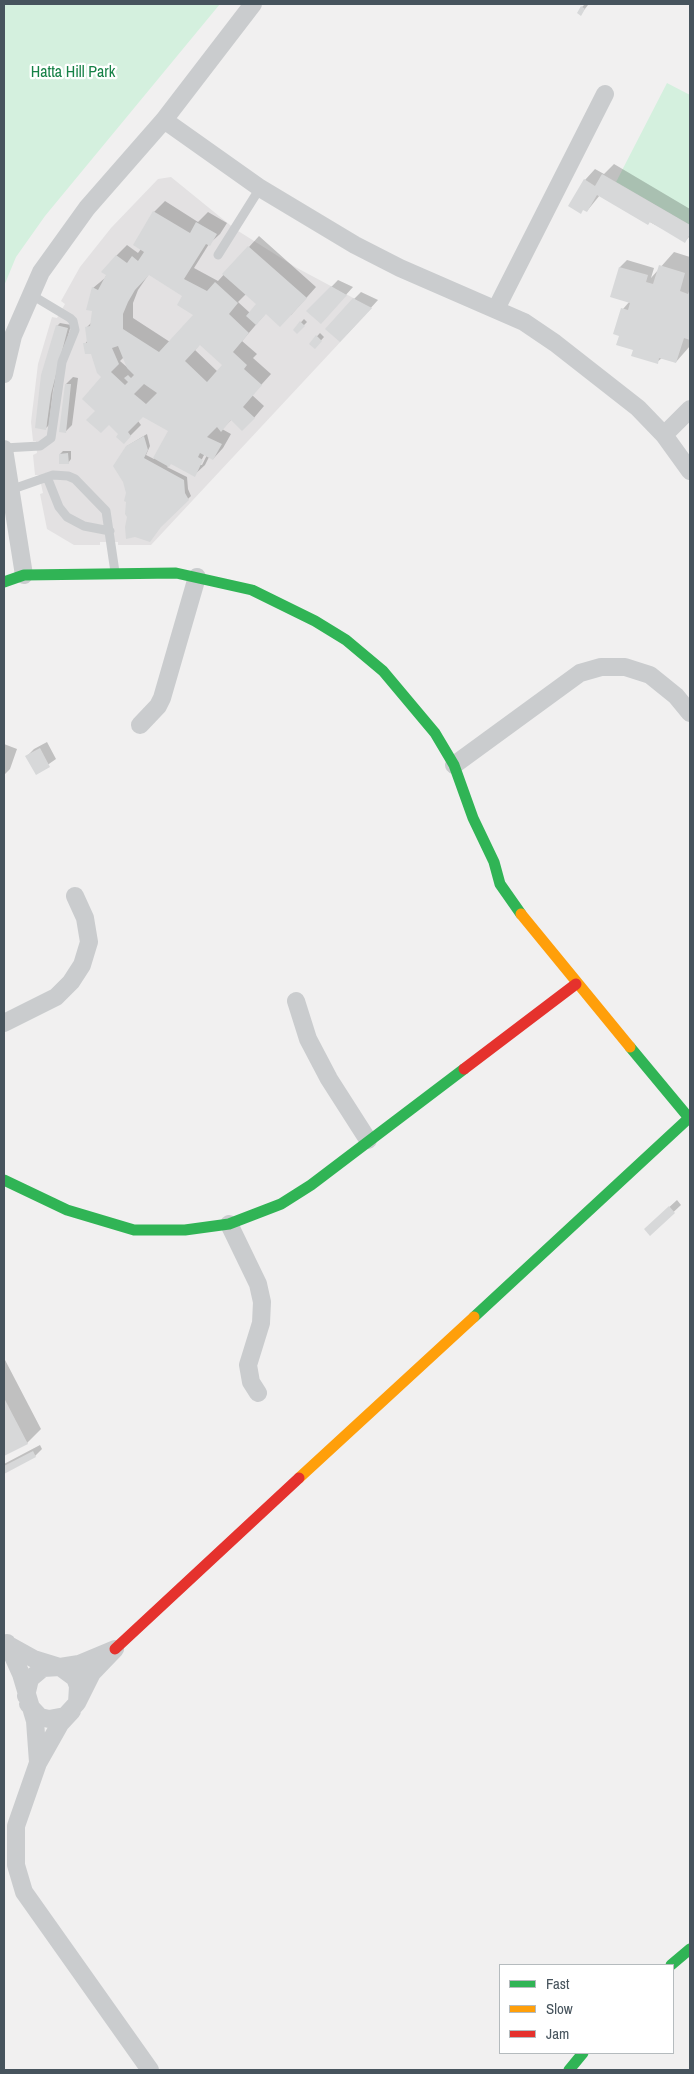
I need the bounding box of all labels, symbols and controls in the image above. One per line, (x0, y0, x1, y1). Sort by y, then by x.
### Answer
park label: Hatta Hill Park (31, 63, 115, 83)
legend (499, 1964, 674, 2054)
text: Fast (546, 1973, 569, 1994)
text: Slow (546, 1998, 573, 2019)
text: Jam (546, 2023, 569, 2044)

